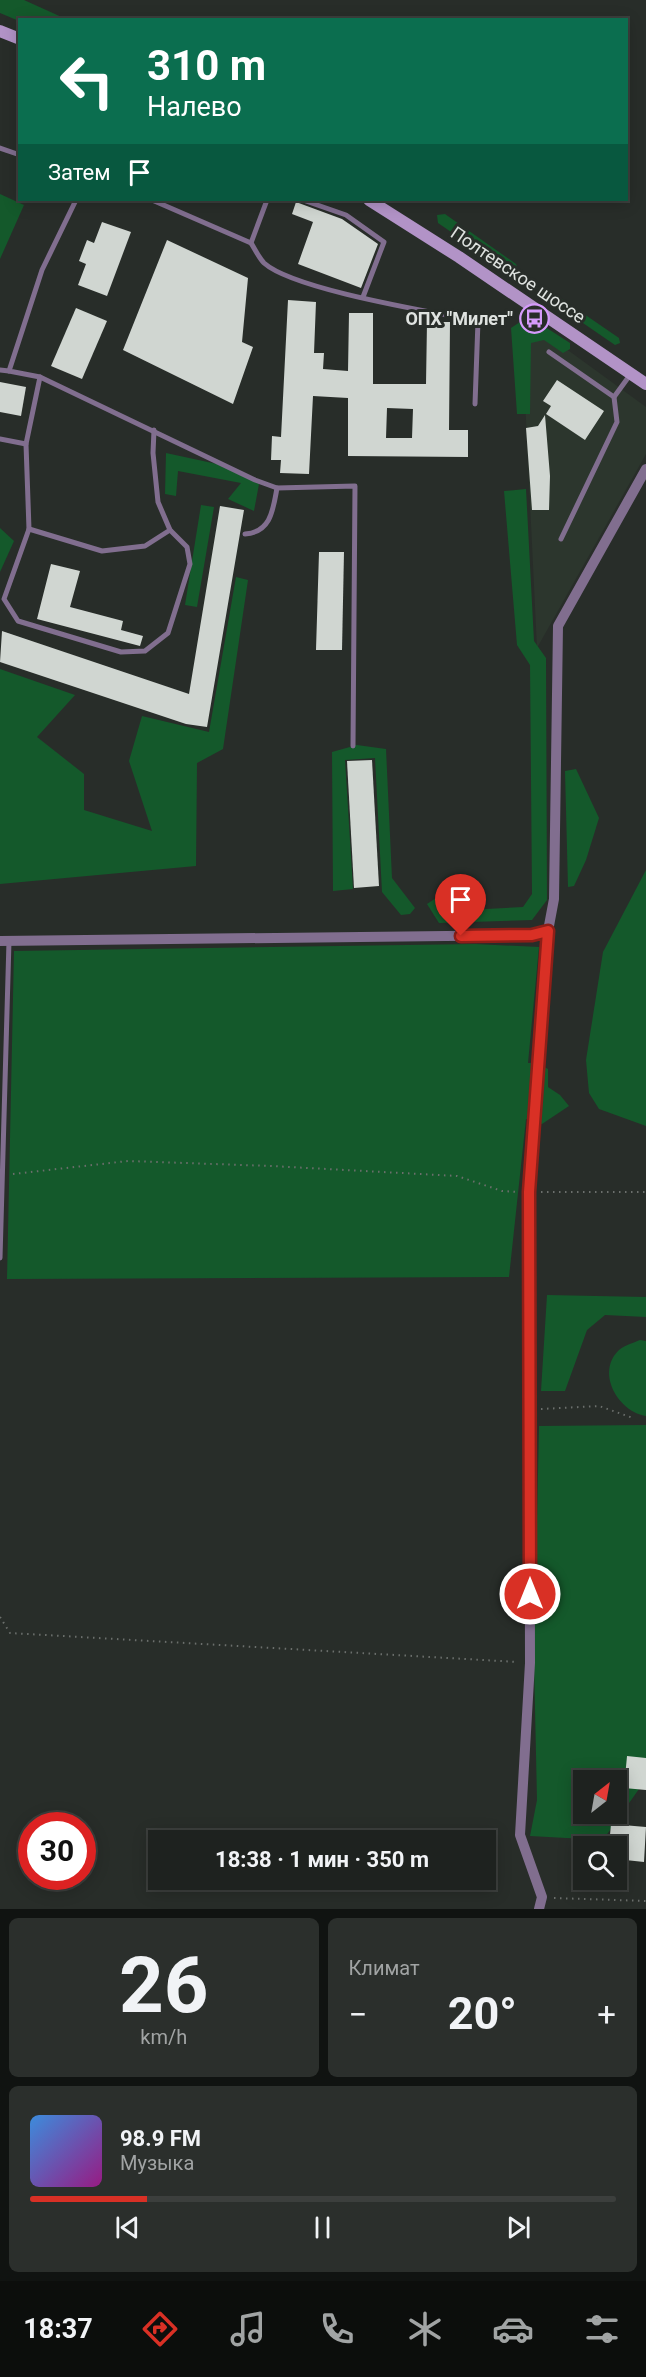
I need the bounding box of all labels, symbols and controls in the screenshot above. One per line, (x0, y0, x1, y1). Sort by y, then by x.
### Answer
text: 310 m (147, 41, 266, 90)
icon: left (48, 42, 126, 120)
text: Налево (147, 91, 242, 123)
icon: arrive (123, 156, 156, 189)
text: Затем (48, 160, 111, 185)
street label: Полтевское шоссе (447, 222, 589, 327)
bus stop icon: ОПХ "Милет" (518, 303, 550, 335)
place label: ОПХ "Милет" (405, 308, 513, 329)
pin (435, 874, 486, 936)
icon: arrive (444, 883, 477, 916)
position arrow (498, 1562, 562, 1626)
north arrow (573, 1770, 627, 1824)
map controls (573, 1770, 627, 1890)
speed limit sign: 30 (18, 1812, 96, 1890)
button: search (573, 1836, 627, 1890)
text: 18:38 · 1 мин · 350 m (215, 1847, 429, 1872)
text: 26 (119, 1940, 209, 2031)
text: Климат (349, 1956, 420, 1980)
text: 20° (448, 1987, 517, 2040)
text: − (349, 1995, 367, 2034)
text: + (597, 1995, 616, 2034)
text: km/h (140, 2025, 187, 2049)
text: 98.9 FM (120, 2126, 201, 2151)
text: Музыка (120, 2151, 194, 2175)
icon: previous (111, 2211, 144, 2244)
icon: pause (306, 2211, 339, 2244)
icon: next (502, 2211, 535, 2244)
icon: directions (139, 2308, 181, 2350)
icon: music (227, 2308, 269, 2350)
icon: phone (316, 2308, 358, 2350)
icon: climate (404, 2308, 446, 2350)
icon: car (492, 2308, 534, 2350)
icon: filters (581, 2308, 623, 2350)
text: 18:37 (23, 2313, 93, 2345)

